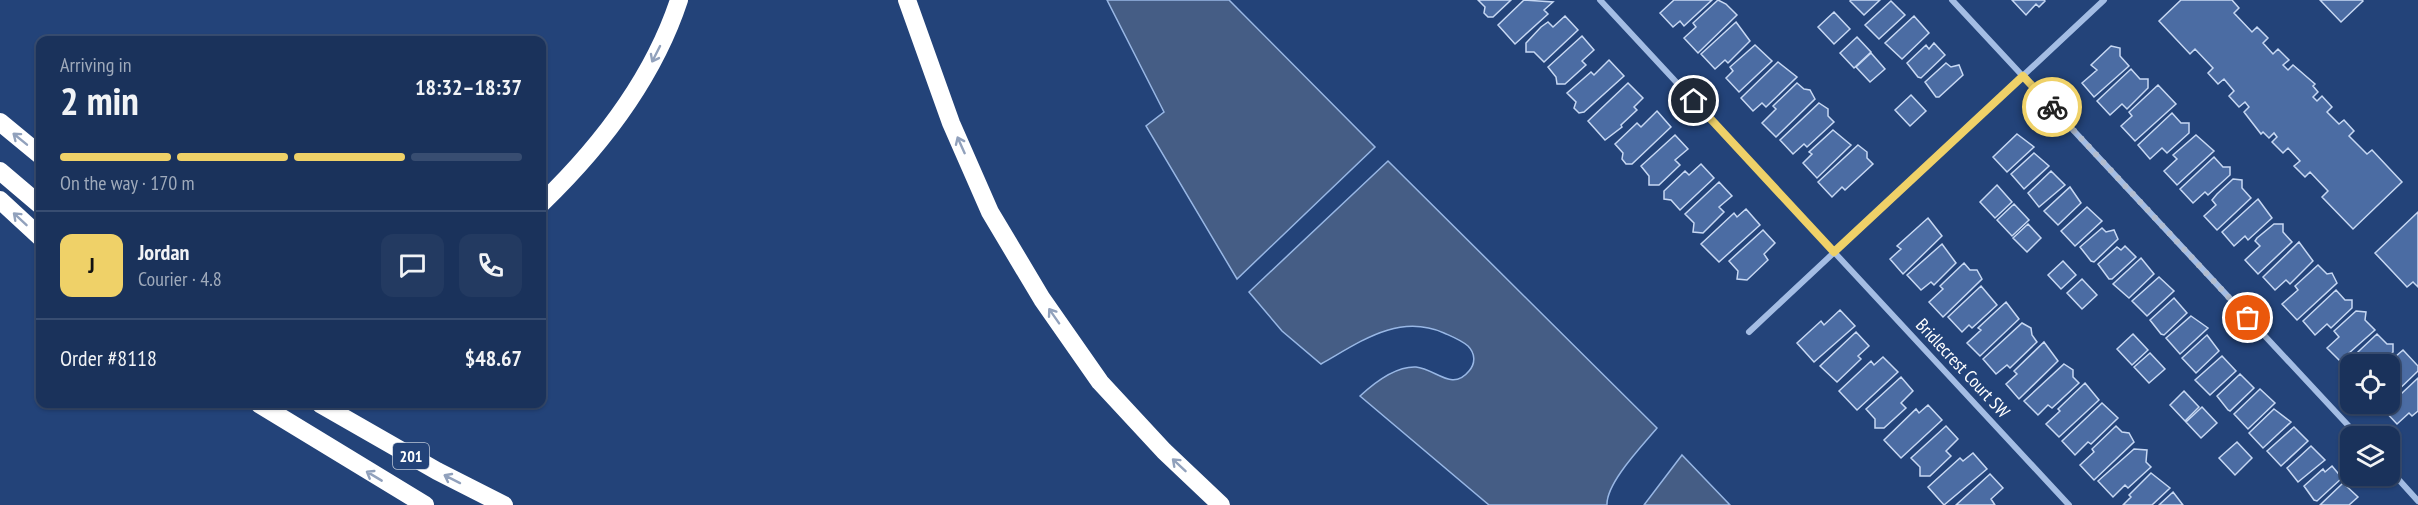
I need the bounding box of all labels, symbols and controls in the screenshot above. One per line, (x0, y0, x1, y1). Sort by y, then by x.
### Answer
one-way arrow (650, 44, 661, 62)
text: Arriving in (60, 52, 132, 78)
text: 18:32–18:37 (415, 73, 522, 101)
text: 2 min (60, 75, 139, 126)
pin (1668, 75, 1719, 126)
courier (2022, 77, 2082, 137)
icon: home (1677, 84, 1710, 117)
icon: bike (2036, 91, 2069, 124)
one-way arrow (13, 132, 28, 146)
one-way arrow (954, 137, 966, 155)
text: On the way · 170 m (60, 170, 195, 196)
one-way arrow (13, 212, 28, 226)
button: chat (381, 234, 444, 297)
button: phone (459, 234, 522, 297)
text: Jordan (138, 238, 189, 266)
text: J (88, 251, 95, 279)
text: Courier · 4.8 (138, 266, 222, 292)
pin (2222, 292, 2273, 343)
icon: bag (2231, 301, 2264, 334)
one-way arrow (1048, 308, 1060, 325)
street label: Bridlecrest Court SW (1911, 314, 2015, 422)
text: Order #8118 (60, 344, 157, 372)
text: $48.67 (465, 344, 522, 372)
map controls (2340, 354, 2400, 486)
button: locate (2340, 354, 2400, 414)
button: layers (2340, 426, 2400, 486)
road number: 201 (393, 443, 429, 469)
one-way arrow (1171, 458, 1186, 472)
one-way arrow (366, 470, 383, 482)
one-way arrow (443, 472, 461, 484)

